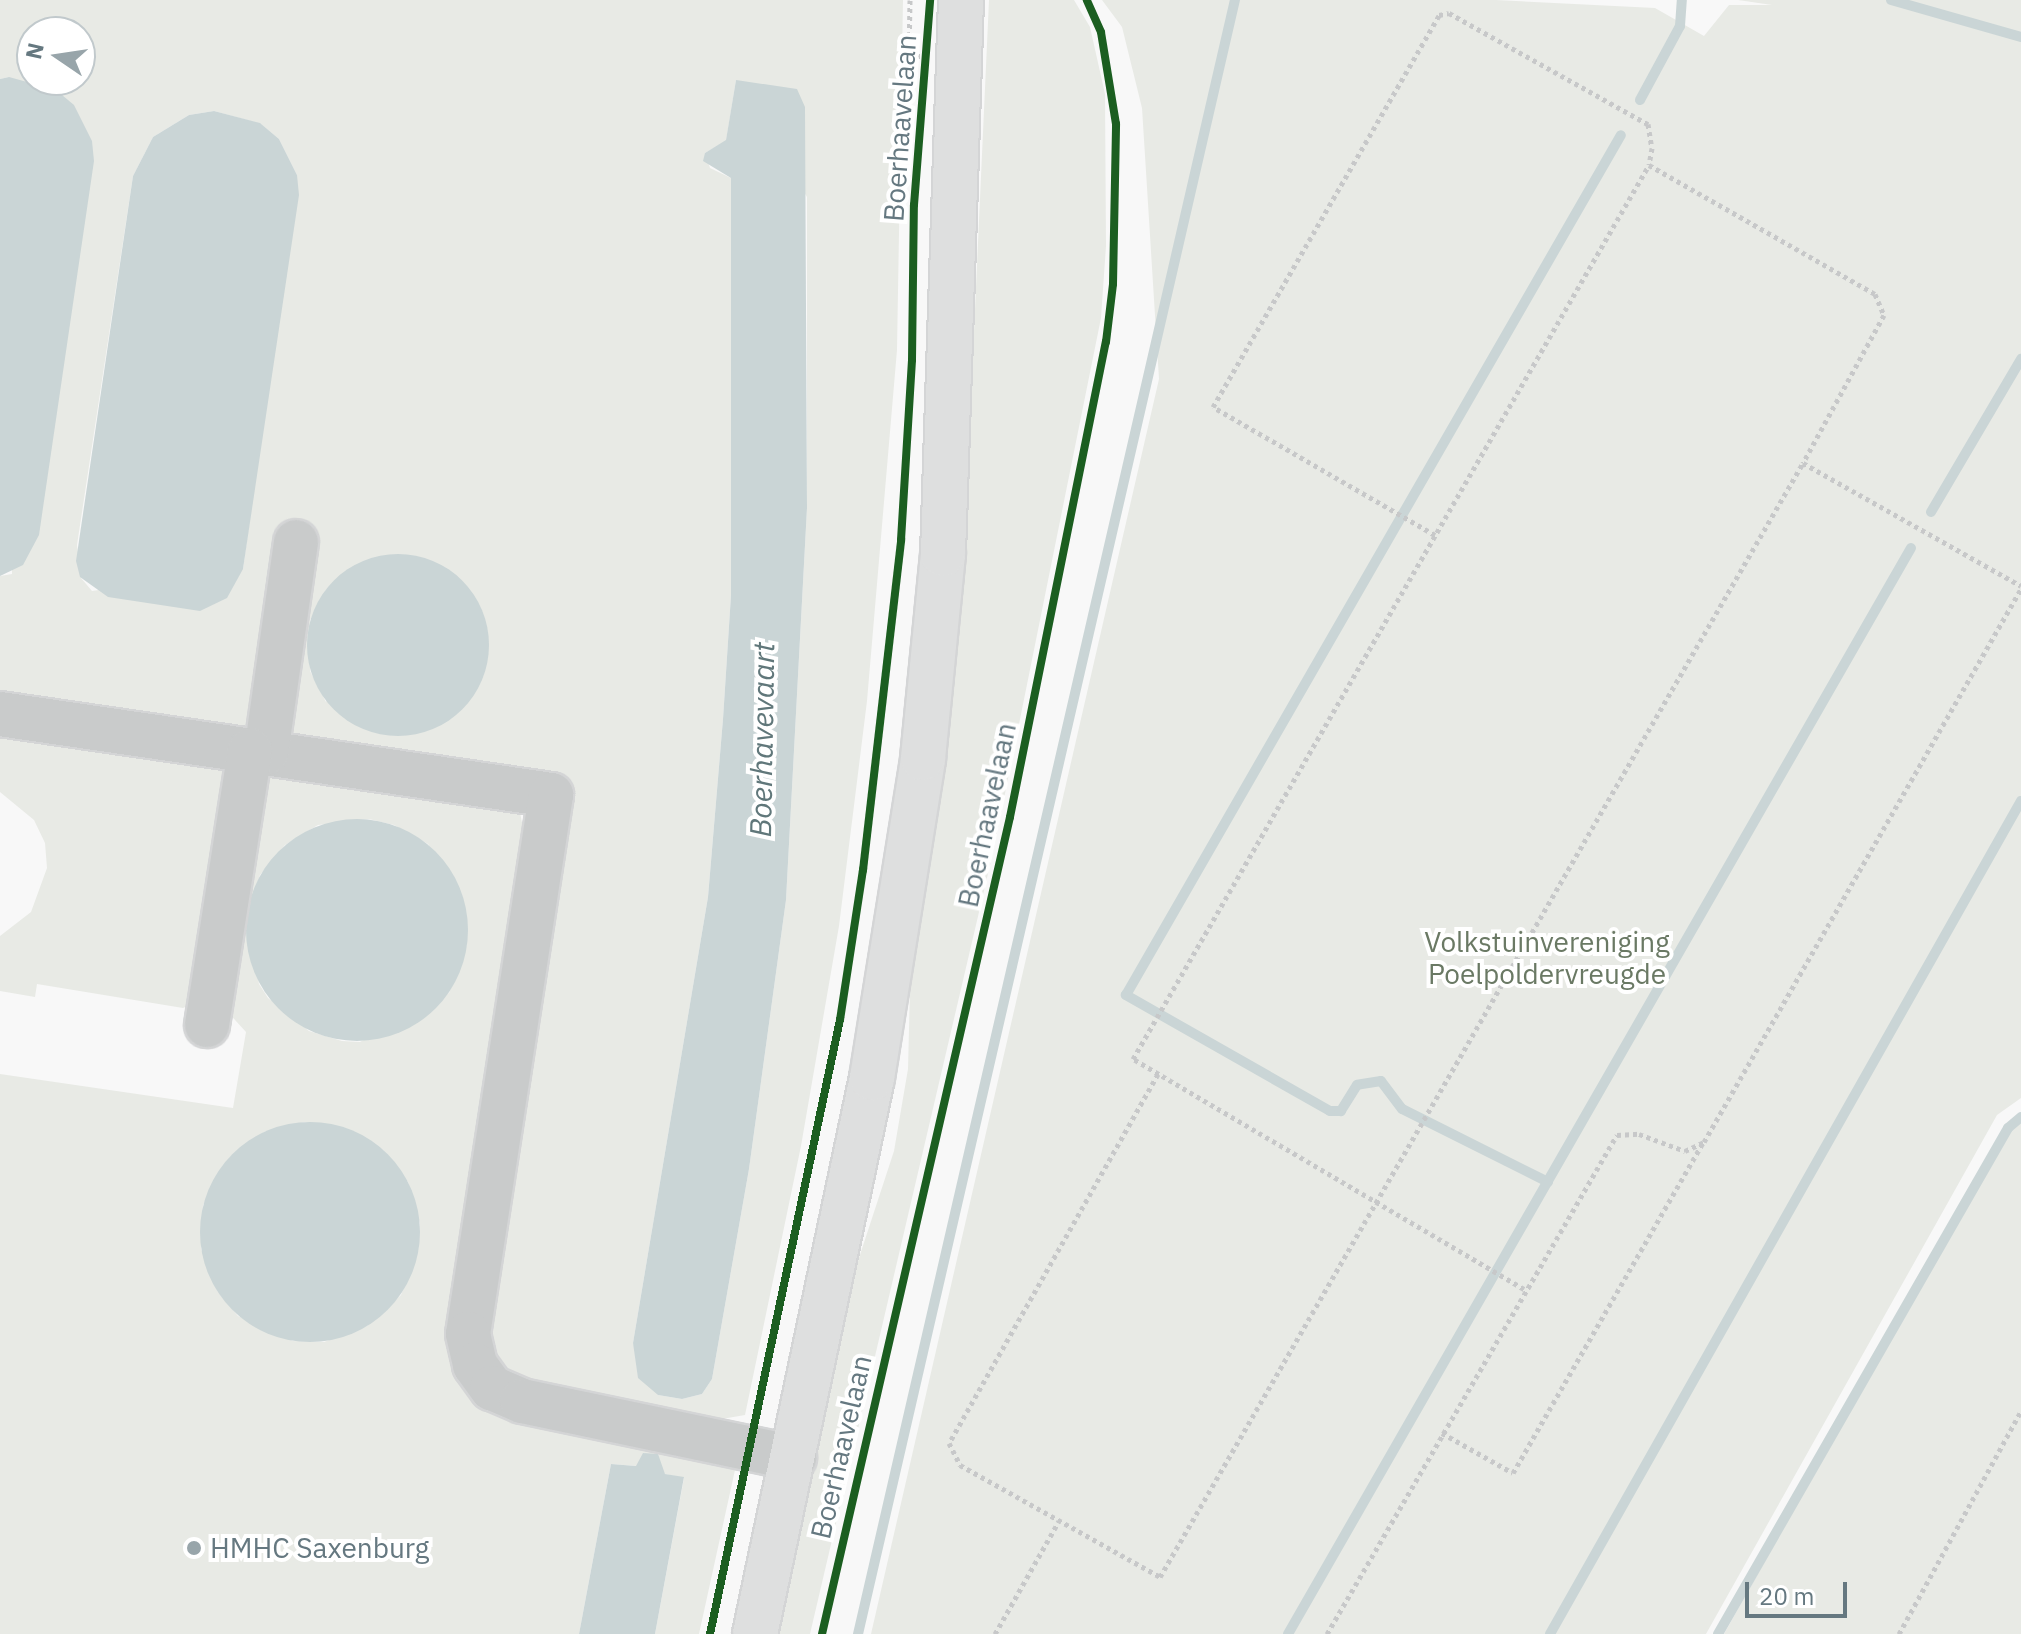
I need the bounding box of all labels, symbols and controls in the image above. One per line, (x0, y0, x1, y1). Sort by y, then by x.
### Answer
north arrow (16, 16, 96, 96)
street label: Boerhaavelaan (877, 33, 923, 223)
text: N (18, 40, 50, 62)
water label: Boerhavevaart (742, 642, 782, 838)
street label: Boerhaavelaan (951, 720, 1023, 910)
park label: Volkstuinvereniging Poelpoldervreugde (1424, 925, 1670, 991)
street label: Boerhaavelaan (804, 1352, 878, 1542)
place label: HMHC Saxenburg (210, 1531, 429, 1565)
marker: HMHC Saxenburg (185, 1539, 203, 1557)
scale bar (1749, 1566, 1851, 1616)
text: 20 m (1759, 1580, 1814, 1612)

